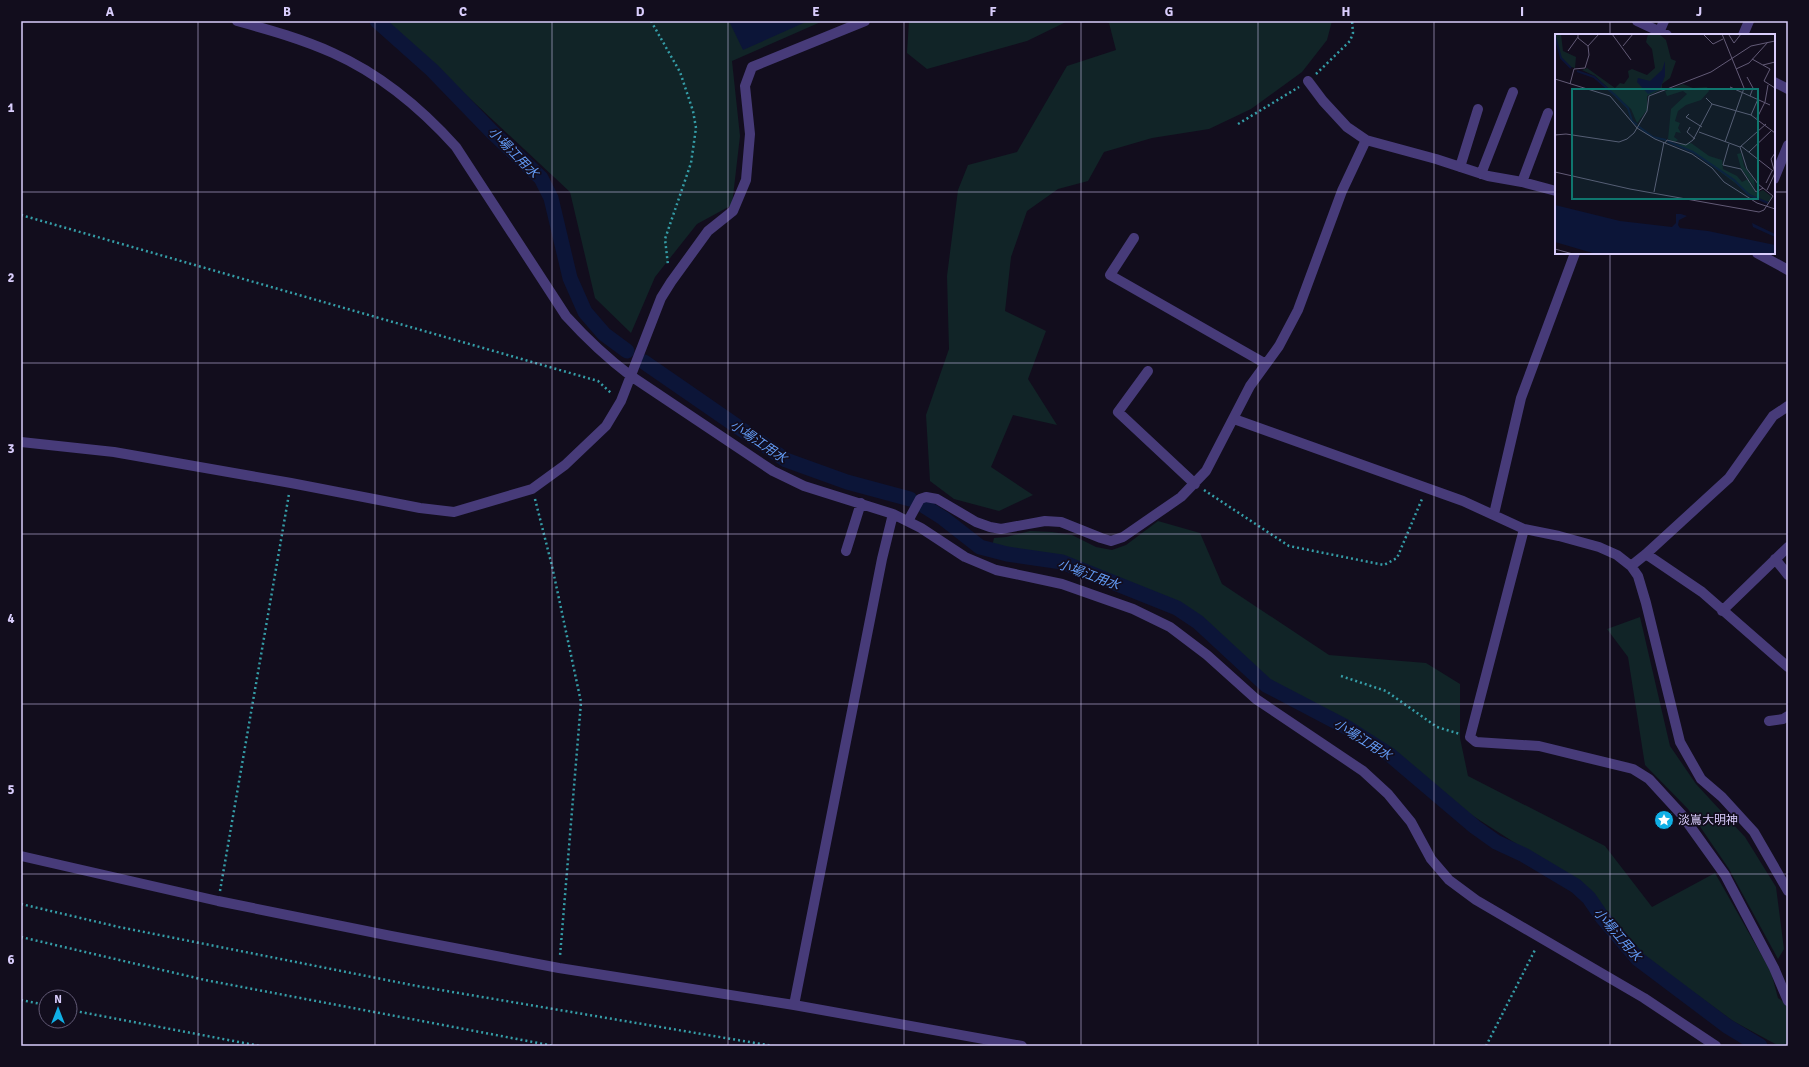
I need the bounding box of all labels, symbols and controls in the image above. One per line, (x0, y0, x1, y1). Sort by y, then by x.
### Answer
text: A (106, 4, 115, 20)
text: B (283, 4, 291, 20)
text: C (459, 4, 467, 20)
text: D (636, 4, 645, 20)
text: E (812, 4, 820, 20)
text: F (990, 4, 997, 20)
text: G (1165, 4, 1173, 20)
text: H (1342, 4, 1350, 20)
text: I (1520, 4, 1524, 20)
text: J (1696, 4, 1702, 20)
inset map (1555, 34, 1775, 254)
text: 1 (7, 100, 15, 116)
water label: 小場江用水 (485, 124, 543, 183)
text: 2 (7, 270, 15, 286)
water label: 小場江用水 (727, 417, 792, 468)
text: 3 (7, 441, 15, 457)
water label: 小場江用水 (1055, 556, 1124, 594)
text: 4 (7, 611, 15, 627)
water label: 小場江用水 (1331, 716, 1396, 765)
text: 5 (7, 782, 15, 798)
place icon: 淡嶌大明神 (1653, 809, 1675, 831)
place label: 淡嶌大明神 (1678, 813, 1738, 828)
water label: 小場江用水 (1590, 905, 1646, 966)
text: 6 (7, 952, 15, 968)
north arrow (38, 989, 78, 1029)
text: N (54, 993, 62, 1006)

